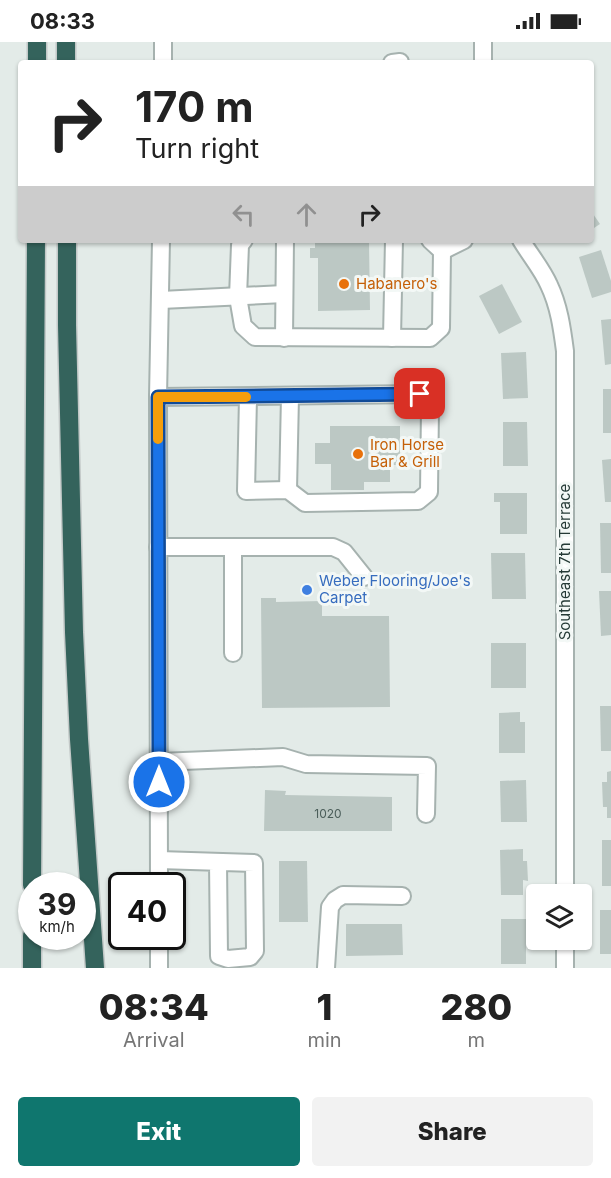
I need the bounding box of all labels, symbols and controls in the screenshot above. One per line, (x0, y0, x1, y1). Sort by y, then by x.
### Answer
text: 08:33 (30, 8, 95, 34)
text: 170 m (135, 81, 253, 132)
icon: right (36, 84, 114, 162)
text: Turn right (135, 132, 259, 165)
icon: left (227, 198, 260, 231)
icon: ahead (290, 198, 323, 231)
icon: right (353, 198, 386, 231)
place label: Habanero's (356, 274, 438, 293)
marker: Habanero's (337, 277, 351, 291)
pin (394, 368, 445, 419)
icon: arrive (403, 377, 436, 410)
place label: Iron Horse Bar & Grill (370, 435, 444, 471)
marker: Iron Horse Bar & Grill (351, 447, 365, 461)
street label: Southeast 7th Terrace (555, 484, 574, 640)
place label: Weber Flooring/Joe's Carpet (319, 571, 471, 607)
marker: Weber Flooring/Joe's Carpet (300, 583, 314, 597)
position arrow (127, 750, 191, 814)
house number: 1020 (314, 806, 342, 821)
speed limit sign: 40 (108, 872, 186, 950)
map controls (526, 884, 592, 950)
button: layers (526, 884, 592, 950)
text: 39 (38, 886, 76, 922)
text: km/h (39, 917, 75, 936)
text: 08:34 (99, 985, 209, 1029)
text: 1 (317, 985, 333, 1029)
text: 280 (440, 985, 512, 1029)
text: Arrival (123, 1028, 185, 1052)
text: min (307, 1028, 342, 1052)
text: m (468, 1028, 485, 1052)
button: Exit (18, 1097, 300, 1166)
button: Share (312, 1097, 593, 1166)

